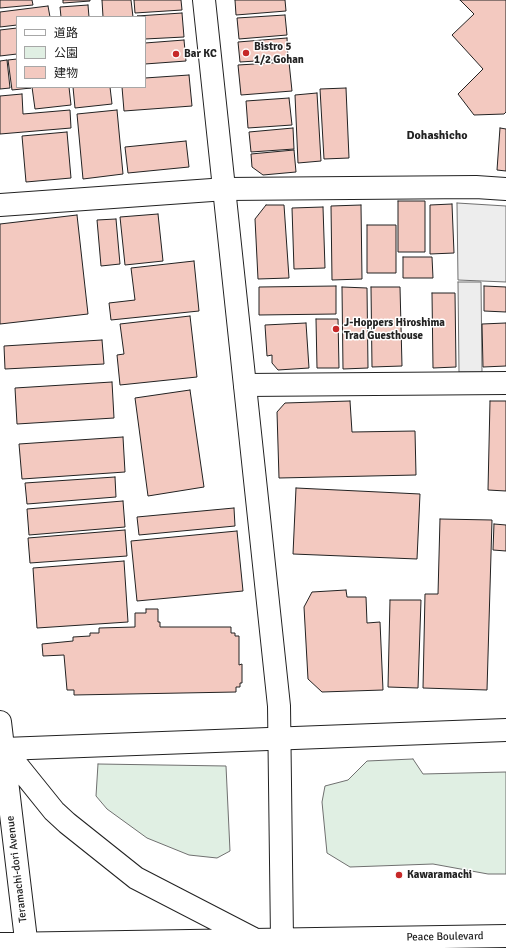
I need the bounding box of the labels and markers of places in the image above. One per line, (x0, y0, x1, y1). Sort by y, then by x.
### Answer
place label: Bistro 5 1/2 Gohan (254, 40, 304, 66)
place label: Bar KC (184, 47, 217, 61)
marker: Bistro 5 1/2 Gohan (241, 48, 251, 58)
marker: Bar KC (171, 49, 181, 59)
place label: J-Hoppers Hiroshima Trad Guesthouse (344, 316, 445, 342)
marker: J-Hoppers Hiroshima Trad Guesthouse (331, 324, 341, 334)
place label: Kawaramachi (407, 868, 472, 882)
marker: Kawaramachi (394, 870, 404, 880)

